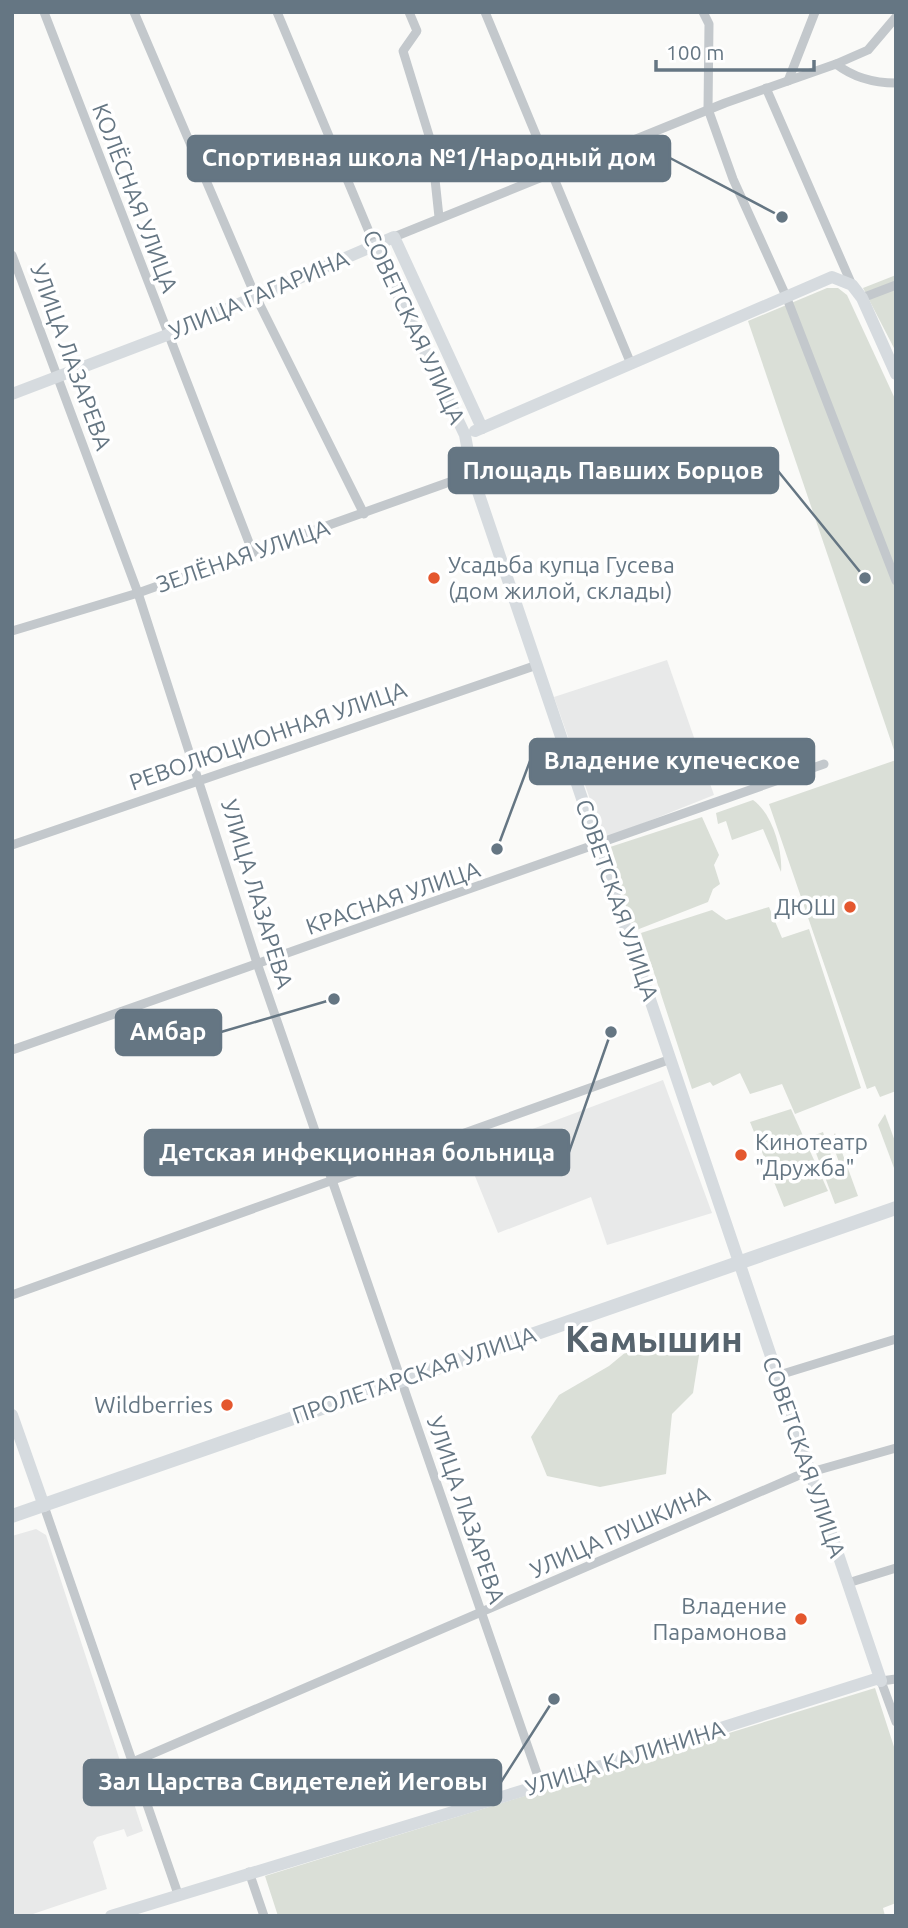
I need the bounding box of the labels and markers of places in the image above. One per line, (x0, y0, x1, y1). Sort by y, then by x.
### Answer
callout: Спортивная школа №1/Народный дом (188, 136, 670, 181)
callout: Площадь Павших Борцов (449, 448, 778, 493)
place label: Усадьба купца Гусева (дом жилой, склады) (448, 552, 675, 604)
marker: Усадьба купца Гусева (дом жилой, склады) (426, 570, 442, 586)
callout: Владение купеческое (530, 739, 814, 784)
place label: ДЮШ (774, 894, 836, 919)
marker: ДЮШ (842, 899, 858, 915)
callout: Амбар (116, 1010, 221, 1055)
place label: Кинотеатр "Дружба" (755, 1129, 868, 1180)
callout: Детская инфекционная больница (145, 1130, 569, 1175)
marker: Кинотеатр "Дружба" (733, 1147, 749, 1163)
place label: Wildberries (94, 1392, 213, 1417)
marker: Wildberries (219, 1397, 235, 1413)
place label: Владение Парамонова (652, 1593, 787, 1644)
marker: Владение Парамонова (793, 1611, 809, 1627)
callout: Зал Царства Свидетелей Иеговы (84, 1760, 501, 1805)

